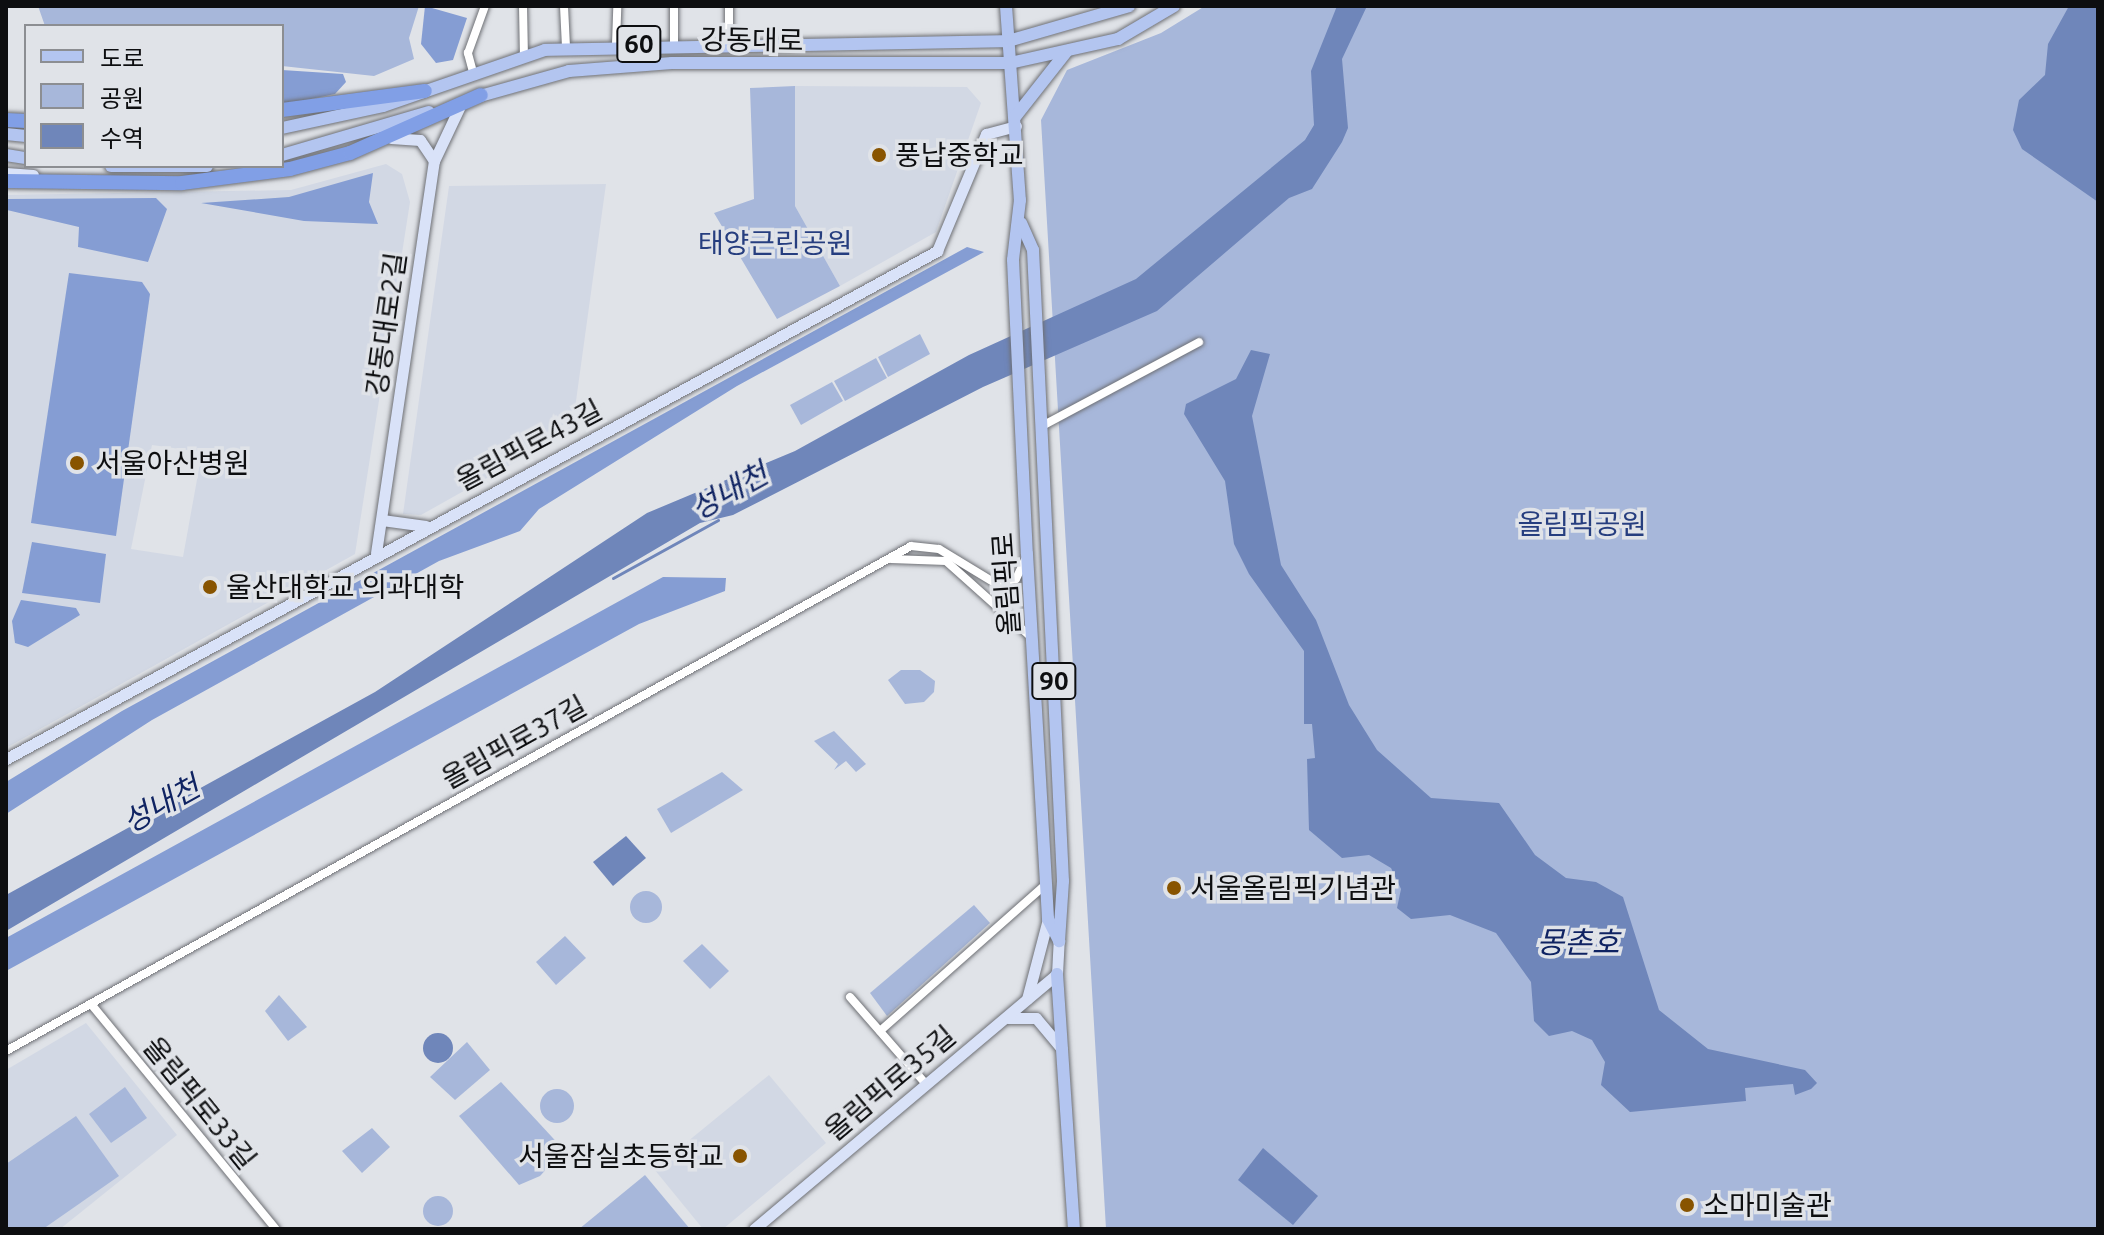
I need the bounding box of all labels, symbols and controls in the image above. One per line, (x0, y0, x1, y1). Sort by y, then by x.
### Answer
road number: 60 (615, 22, 663, 66)
street label: 강동대로 (700, 22, 804, 58)
legend (24, 24, 284, 168)
text: 도로 (100, 45, 144, 72)
text: 공원 (100, 85, 144, 112)
text: 수역 (100, 125, 144, 152)
place label: 풍납중학교 (895, 138, 1024, 172)
marker: 풍납중학교 (870, 146, 888, 164)
park label: 태양근린공원 (698, 226, 852, 260)
street label: 강동대로2길 (359, 250, 413, 398)
street label: 올림픽로43길 (450, 393, 608, 497)
place label: 서울아산병원 (95, 446, 250, 480)
marker: 서울아산병원 (66, 452, 88, 474)
water label: 성내천 (684, 455, 774, 527)
park label: 올림픽공원 (1518, 507, 1646, 541)
street label: 올림픽로 (986, 531, 1026, 637)
place label: 울산대학교 의과대학 (226, 570, 464, 604)
marker: 울산대학교 의과대학 (201, 578, 219, 596)
road number: 90 (1030, 659, 1078, 703)
street label: 올림픽로37길 (436, 688, 592, 796)
water label: 성내천 (116, 768, 206, 840)
place label: 서울올림픽기념관 (1190, 871, 1396, 905)
marker: 서울올림픽기념관 (1165, 879, 1183, 897)
water label: 몽촌호 (1537, 924, 1619, 960)
street label: 올림픽로35길 (818, 1019, 962, 1147)
street label: 올림픽로33길 (136, 1030, 264, 1176)
place label: 서울잠실초등학교 (518, 1139, 724, 1173)
marker: 서울잠실초등학교 (731, 1147, 749, 1165)
place label: 소마미술관 (1703, 1188, 1832, 1222)
marker: 소마미술관 (1678, 1196, 1696, 1214)

